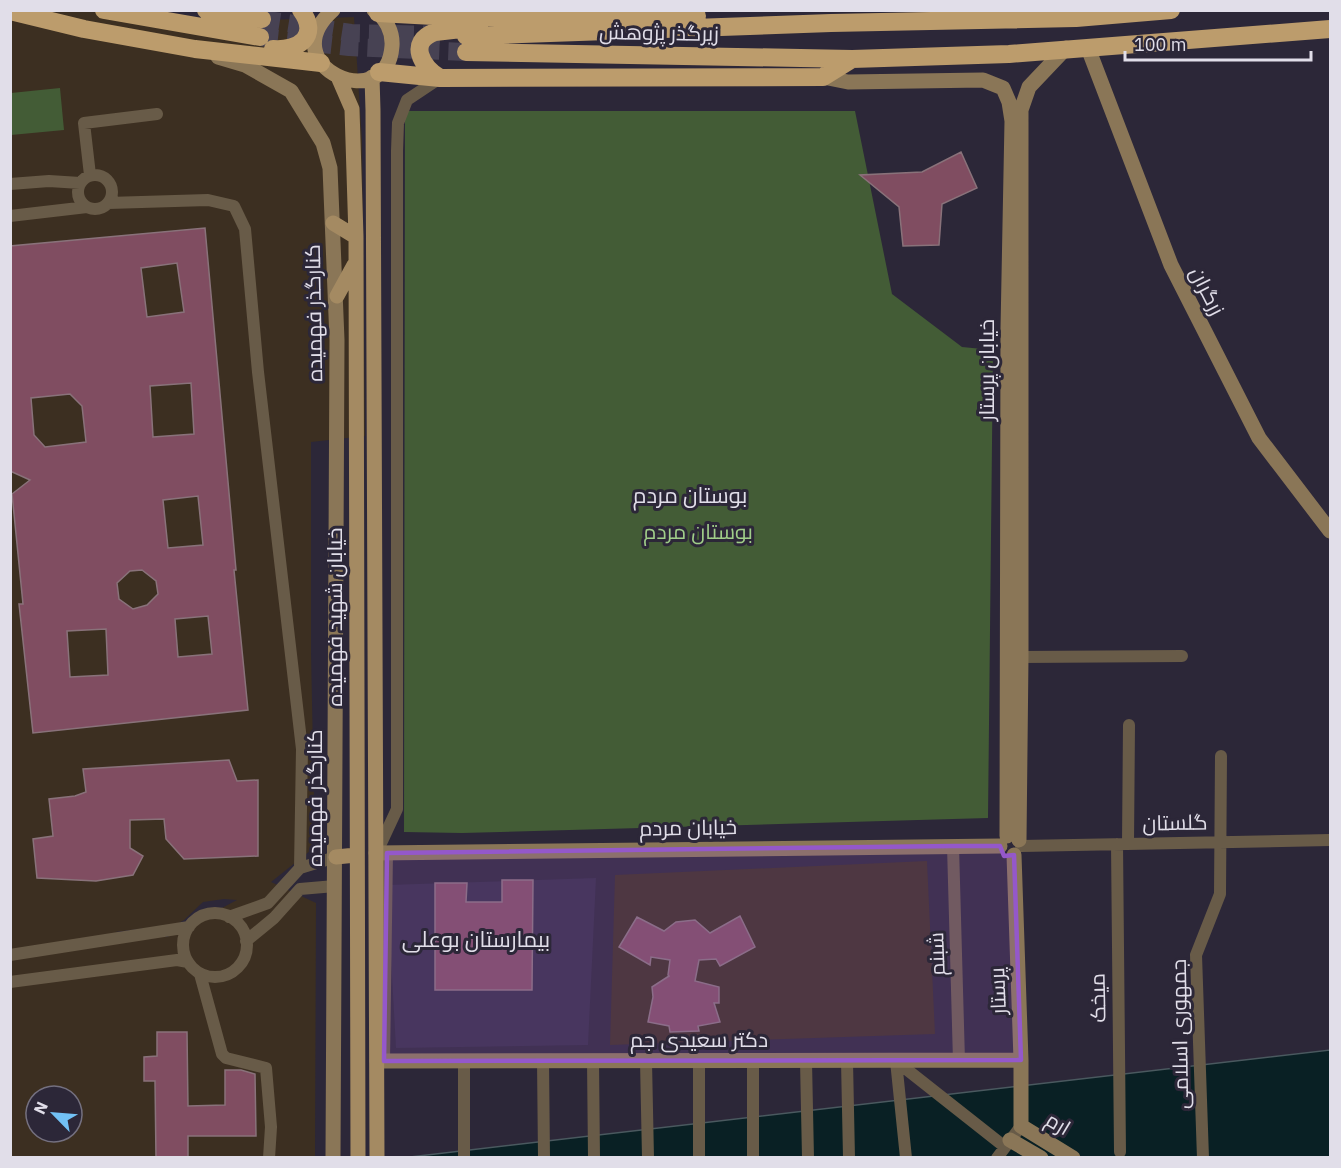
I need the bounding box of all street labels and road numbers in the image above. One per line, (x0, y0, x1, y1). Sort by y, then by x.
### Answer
street label: زیرگذر پژوهش (599, 17, 719, 48)
street label: کنارگذر فهمیده (298, 244, 328, 382)
street label: زرگران (1184, 261, 1232, 320)
street label: خیابان پرستار (972, 319, 1001, 422)
street label: خیابان شهید فهمیده (320, 528, 348, 706)
street label: کنارگذر فهمیده (300, 729, 328, 867)
street label: گلستان (1142, 807, 1208, 837)
street label: خیابان مردم (639, 812, 737, 843)
street label: شبنم (921, 932, 952, 976)
street label: جمهوری اسلامی (1164, 959, 1194, 1109)
street label: پرستار (982, 967, 1013, 1016)
street label: میخک (1083, 973, 1111, 1023)
street label: دکتر سعیدی جم (630, 1025, 768, 1054)
street label: ارم (1040, 1105, 1076, 1142)

